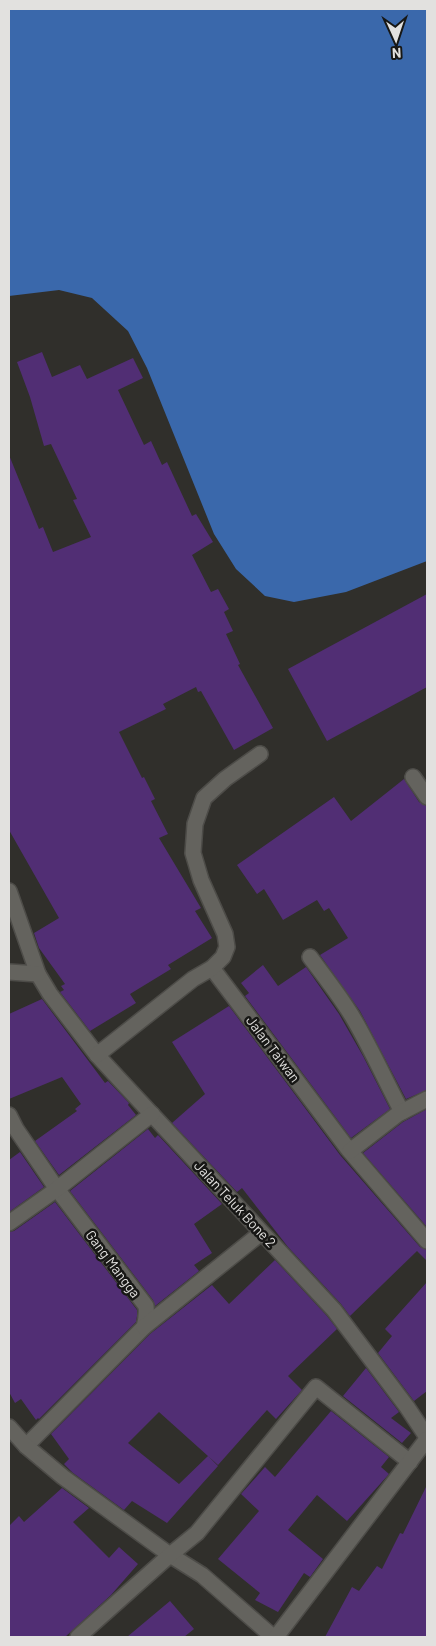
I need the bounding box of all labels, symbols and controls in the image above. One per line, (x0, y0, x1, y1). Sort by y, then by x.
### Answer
north arrow (371, 15, 421, 65)
text: N (392, 45, 402, 62)
street label: Jalan Taiwan (243, 1012, 304, 1085)
street label: Jalan Teluk Bone 2 (191, 1157, 280, 1251)
street label: Gang Mangga (82, 1227, 144, 1301)

